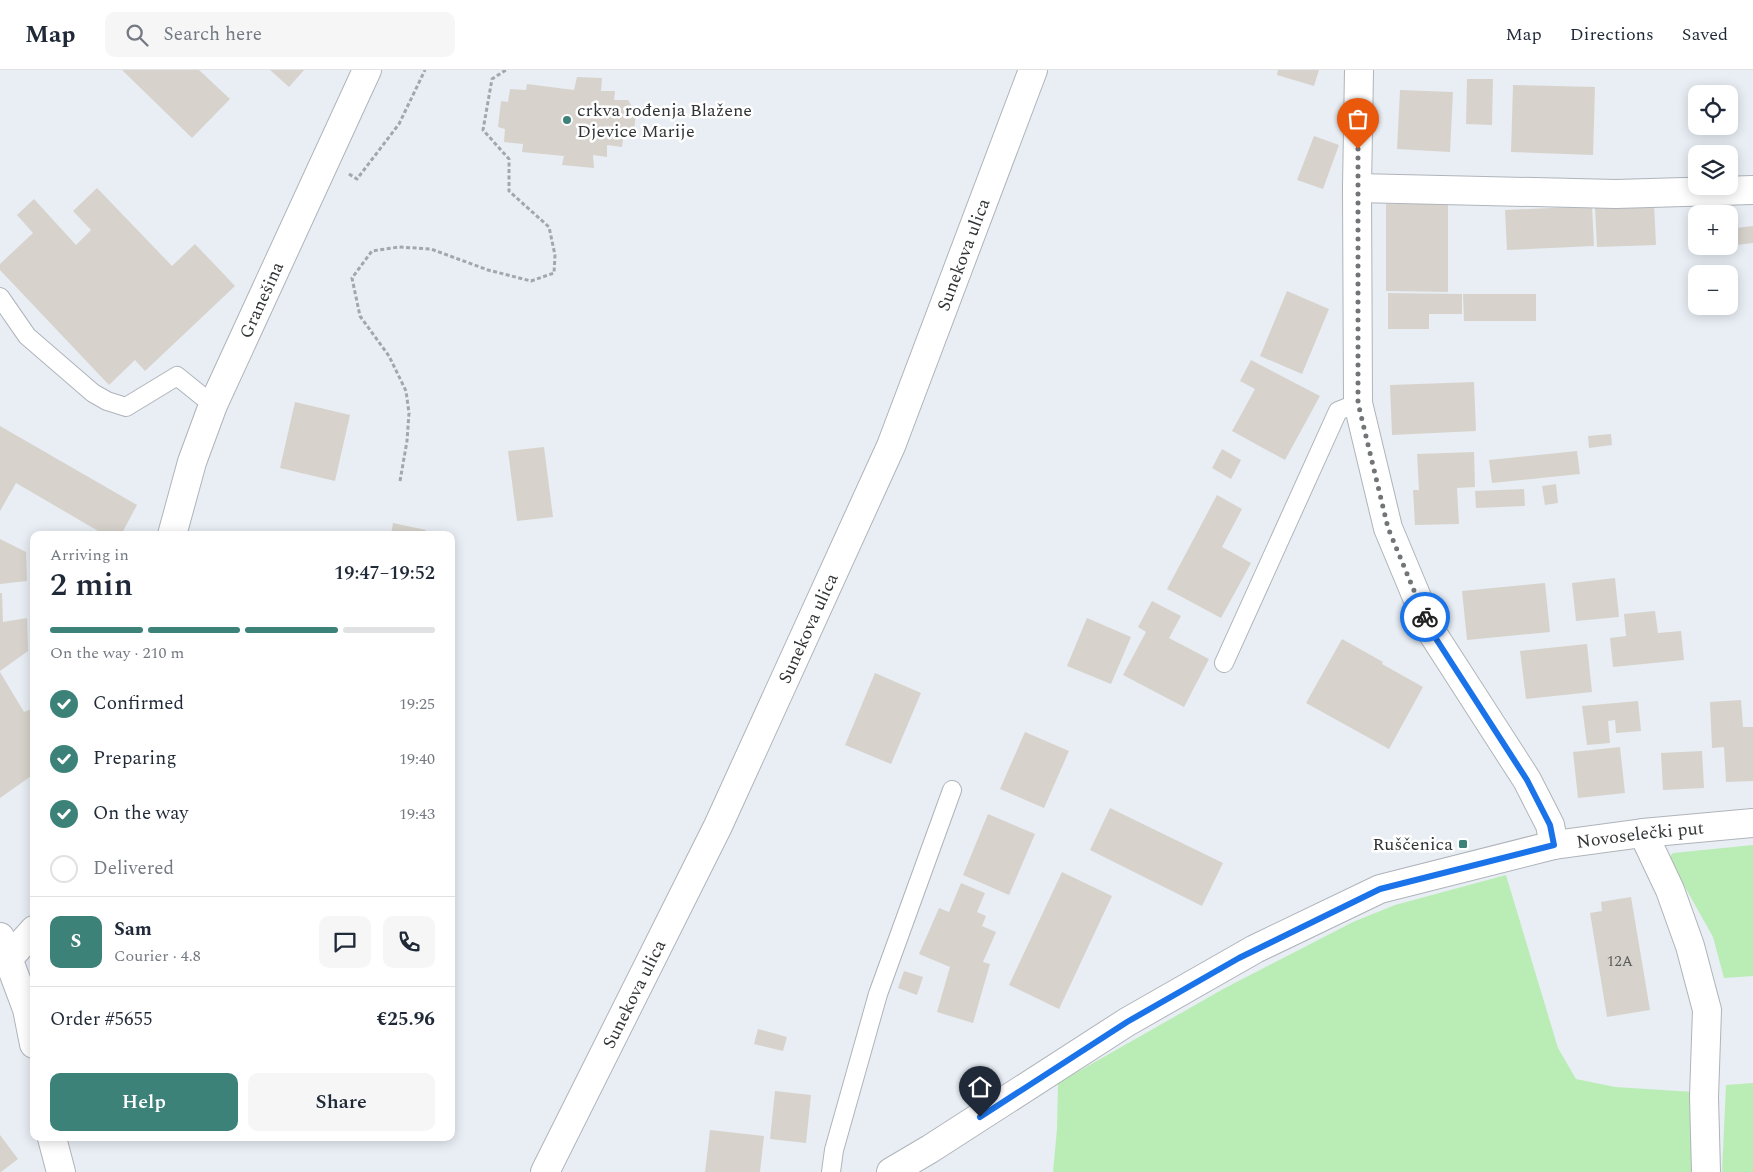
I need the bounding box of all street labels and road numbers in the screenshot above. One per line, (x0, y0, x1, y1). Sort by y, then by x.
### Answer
street label: Sunekova ulica (930, 194, 997, 315)
street label: Granešina (232, 257, 291, 343)
street label: Sunekova ulica (772, 569, 845, 688)
street label: Novoselečki put (1575, 815, 1705, 856)
street label: Sunekova ulica (596, 935, 673, 1053)

